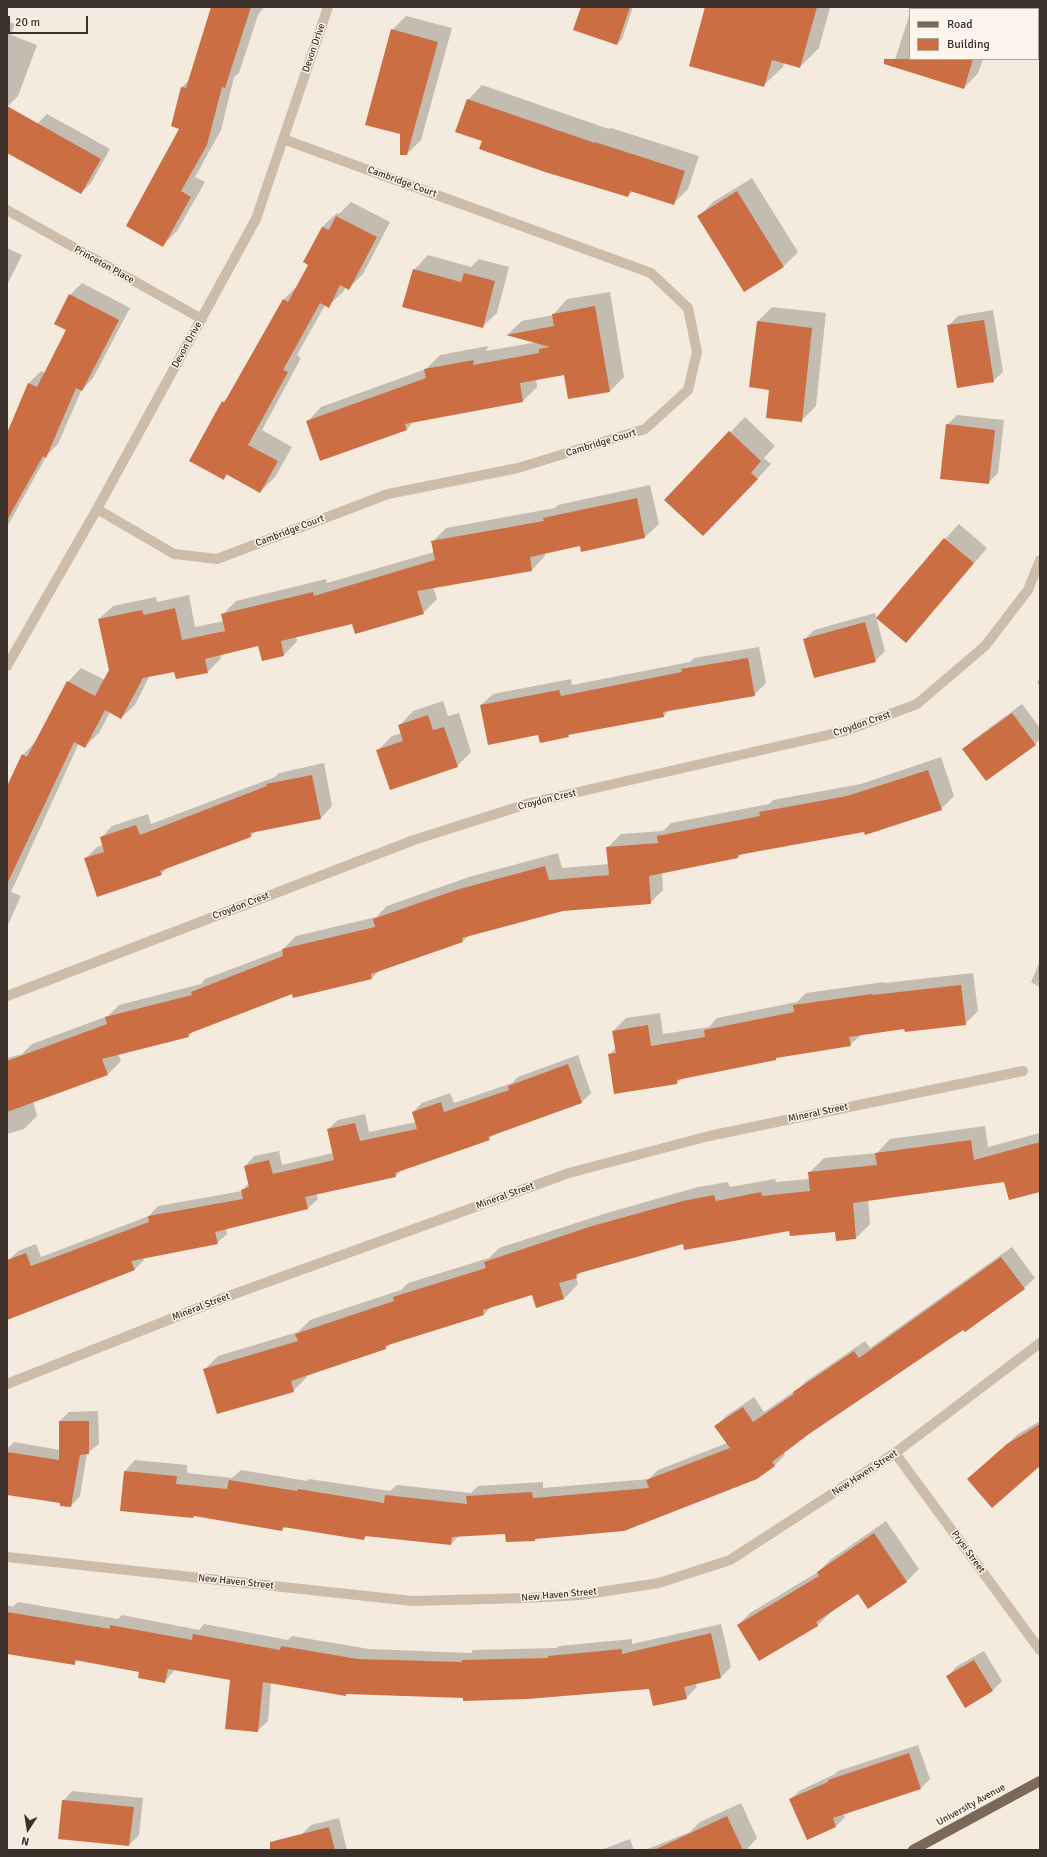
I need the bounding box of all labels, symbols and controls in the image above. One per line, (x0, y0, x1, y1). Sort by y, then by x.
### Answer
scale bar (10, 8, 90, 34)
legend (909, 8, 1039, 60)
text: 20 m (15, 15, 40, 30)
text: Road (947, 17, 973, 32)
street label: Devon Drive (300, 22, 328, 74)
text: Building (947, 37, 990, 52)
street label: Cambridge Court (366, 164, 438, 200)
street label: Princeton Place (72, 244, 136, 286)
street label: Devon Drive (169, 320, 205, 370)
street label: Cambridge Court (565, 427, 637, 459)
street label: Cambridge Court (254, 512, 326, 550)
street label: Croydon Crest (832, 709, 892, 739)
street label: Croydon Crest (517, 787, 577, 813)
street label: Croydon Crest (211, 890, 271, 922)
street label: Mineral Street (787, 1101, 849, 1125)
street label: Mineral Street (474, 1180, 536, 1212)
street label: Mineral Street (170, 1290, 232, 1324)
street label: New Haven Street (830, 1447, 900, 1499)
street label: Prysi Street (949, 1528, 987, 1576)
street label: New Haven Street (198, 1572, 274, 1592)
street label: New Haven Street (521, 1586, 597, 1604)
street label: University Avenue (935, 1781, 1007, 1829)
north arrow (8, 1809, 48, 1849)
text: N (20, 1834, 30, 1848)

